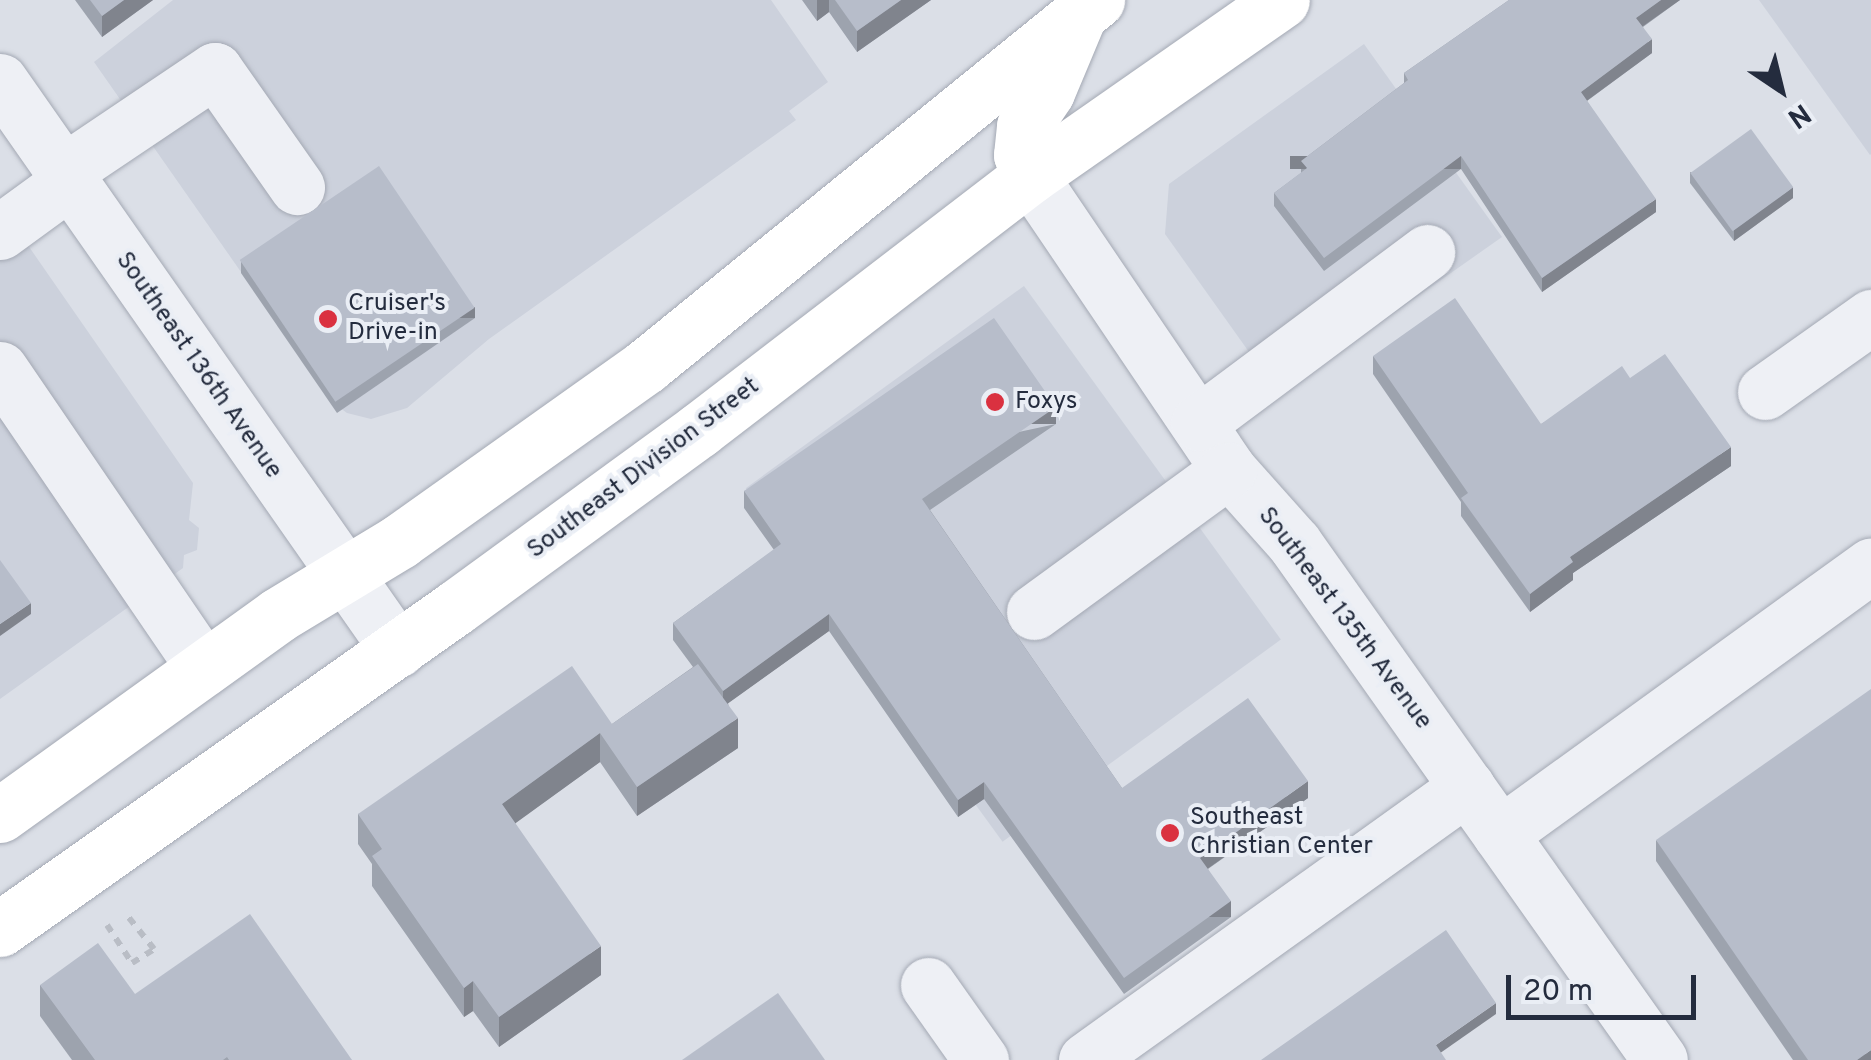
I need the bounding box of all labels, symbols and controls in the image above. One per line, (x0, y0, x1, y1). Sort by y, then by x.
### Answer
north arrow (1731, 40, 1831, 140)
text: N (1780, 94, 1817, 135)
street label: Southeast 136th Avenue (108, 246, 288, 486)
place label: Cruiser's Drive-in (348, 290, 446, 349)
marker: Cruiser's Drive-in (317, 308, 339, 330)
street label: Southeast Division Street (522, 372, 766, 566)
place label: Foxys (1015, 387, 1077, 417)
marker: Foxys (984, 391, 1006, 413)
street label: Southeast 135th Avenue (1250, 502, 1438, 736)
place label: Southeast Christian Center (1190, 804, 1373, 863)
marker: Southeast Christian Center (1159, 822, 1181, 844)
scale bar (1511, 955, 1701, 1017)
text: 20 m (1523, 974, 1593, 1011)

